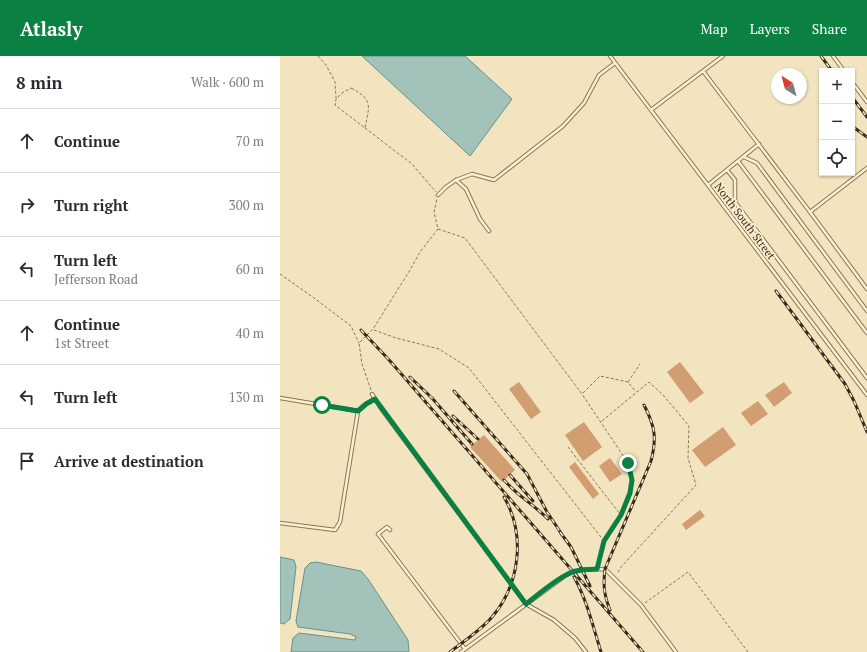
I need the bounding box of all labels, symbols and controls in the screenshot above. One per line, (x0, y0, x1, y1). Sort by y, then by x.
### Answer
text: Atlasly (20, 16, 82, 41)
text: Map (701, 19, 728, 38)
text: Layers (750, 19, 790, 38)
text: Share (812, 19, 847, 38)
north arrow (771, 68, 807, 104)
map controls (819, 68, 855, 176)
button: + (819, 68, 855, 104)
text: 8 min (16, 71, 63, 94)
text: Walk · 600 m (191, 73, 264, 91)
button: − (819, 104, 855, 140)
icon: ahead (16, 130, 38, 152)
text: Continue (54, 131, 120, 151)
text: 70 m (236, 132, 264, 150)
button: locate (819, 140, 855, 176)
street label: North South Street (712, 180, 778, 262)
icon: right (16, 194, 38, 216)
text: Turn right (54, 195, 129, 215)
text: 300 m (229, 196, 264, 214)
text: Turn left (54, 250, 118, 270)
icon: left (16, 258, 38, 280)
text: 60 m (236, 260, 264, 278)
text: Jefferson Road (54, 270, 138, 288)
text: Continue (54, 314, 120, 334)
icon: ahead (16, 322, 38, 344)
text: 40 m (236, 324, 264, 342)
text: 1st Street (54, 334, 109, 352)
icon: left (16, 386, 38, 408)
text: Turn left (54, 387, 118, 407)
text: 130 m (229, 388, 264, 406)
route start (313, 396, 331, 414)
icon: arrive (16, 450, 38, 472)
text: Arrive at destination (54, 451, 204, 471)
route end (619, 454, 637, 472)

